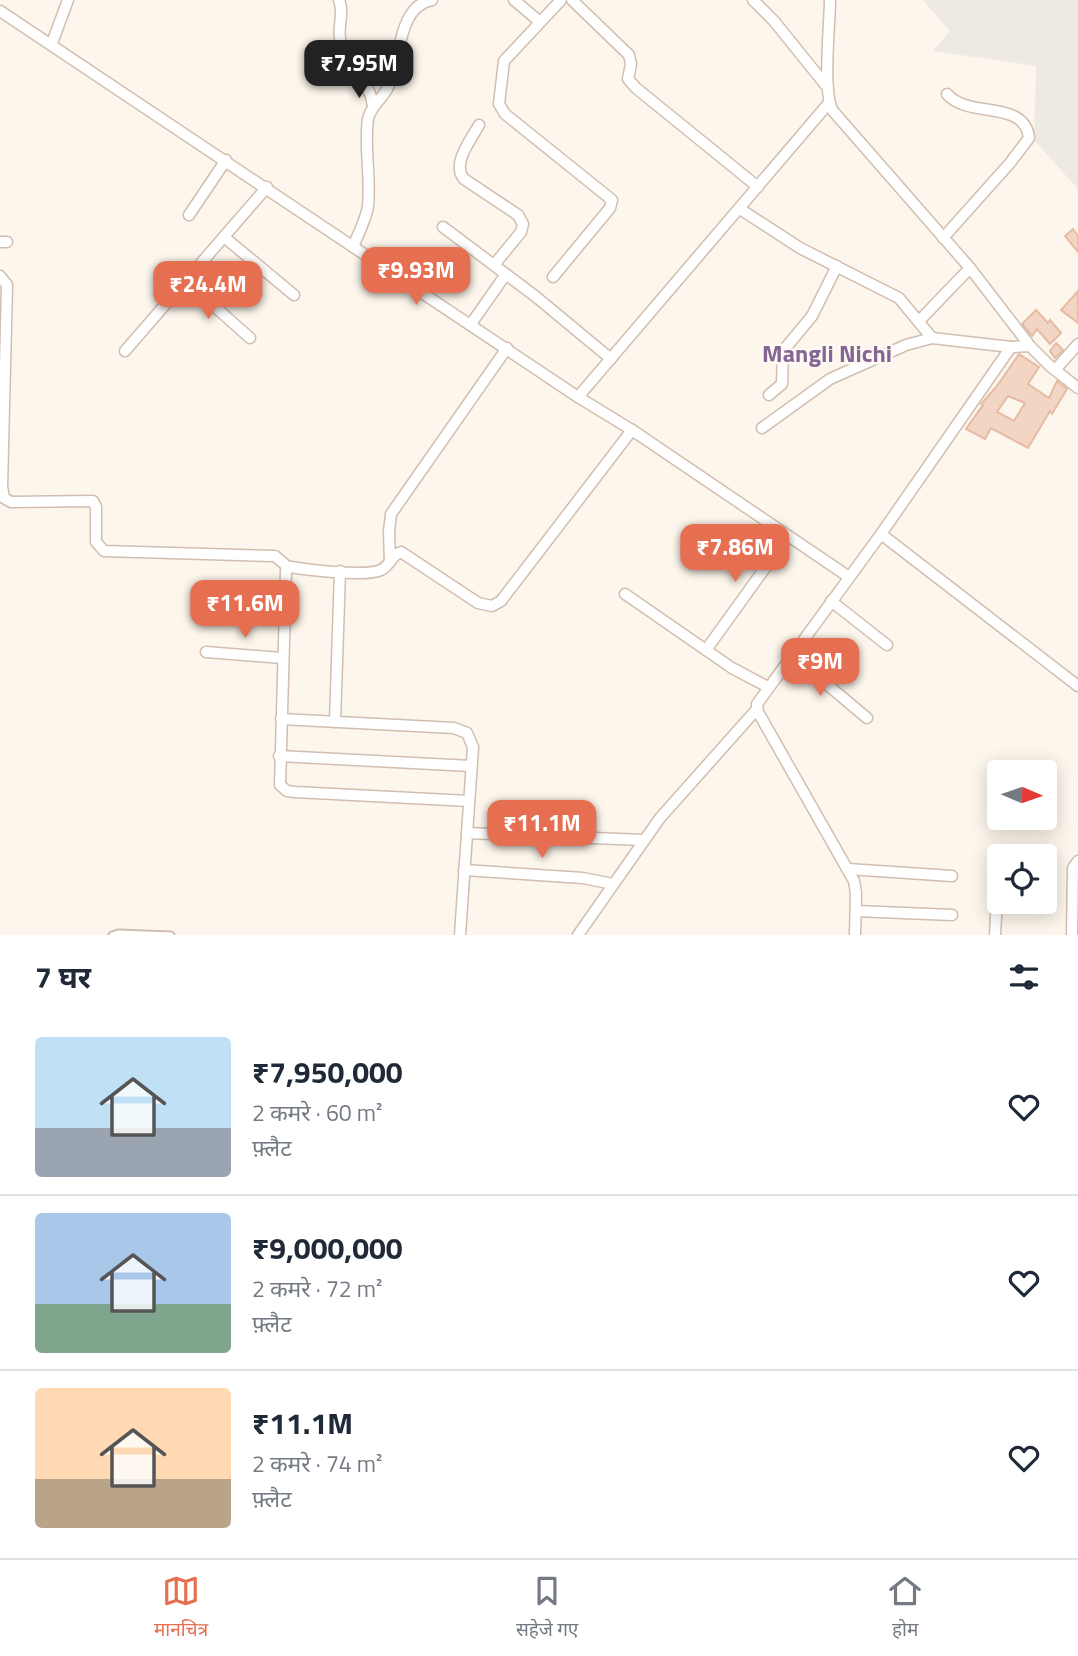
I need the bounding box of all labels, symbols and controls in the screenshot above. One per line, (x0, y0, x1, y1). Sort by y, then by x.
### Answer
pin: ₹7.95M (302, 41, 416, 100)
text: ₹7.95M (320, 45, 398, 80)
pin: ₹9.93M (359, 247, 473, 307)
text: ₹9.93M (377, 252, 455, 287)
pin: ₹24.4M (151, 262, 265, 321)
text: ₹24.4M (169, 266, 247, 301)
district label: Mangli Nichi (762, 335, 892, 371)
pin: ₹7.86M (678, 524, 792, 584)
text: ₹7.86M (696, 529, 774, 564)
pin: ₹11.6M (188, 580, 302, 640)
text: ₹11.6M (206, 585, 284, 620)
pin: ₹9M (786, 638, 854, 698)
text: ₹9M (797, 643, 843, 678)
north arrow (987, 760, 1057, 830)
map controls (987, 760, 1057, 914)
pin: ₹11.1M (485, 800, 599, 860)
text: ₹11.1M (503, 805, 581, 840)
button: locate (987, 844, 1057, 914)
text: 7 घर (35, 954, 91, 1000)
icon: filters (1005, 958, 1043, 996)
text: ₹7,950,000 (252, 1049, 403, 1095)
icon: home (91, 1065, 175, 1149)
icon: heart (1005, 1088, 1043, 1126)
text: 2 कमरे · 60 m² (252, 1095, 382, 1130)
text: फ़्लैट (252, 1130, 292, 1165)
text: ₹9,000,000 (252, 1225, 403, 1271)
icon: home (91, 1241, 175, 1325)
icon: heart (1005, 1264, 1043, 1302)
text: 2 कमरे · 72 m² (252, 1271, 382, 1306)
text: फ़्लैट (252, 1306, 292, 1341)
text: ₹11.1M (252, 1400, 353, 1446)
icon: home (91, 1416, 175, 1500)
icon: heart (1005, 1439, 1043, 1477)
text: 2 कमरे · 74 m² (252, 1446, 382, 1481)
text: फ़्लैट (252, 1481, 292, 1516)
tab: मानचित्र (154, 1572, 208, 1644)
tab: सहेजे गए (516, 1572, 578, 1644)
tab: होम (886, 1572, 924, 1644)

